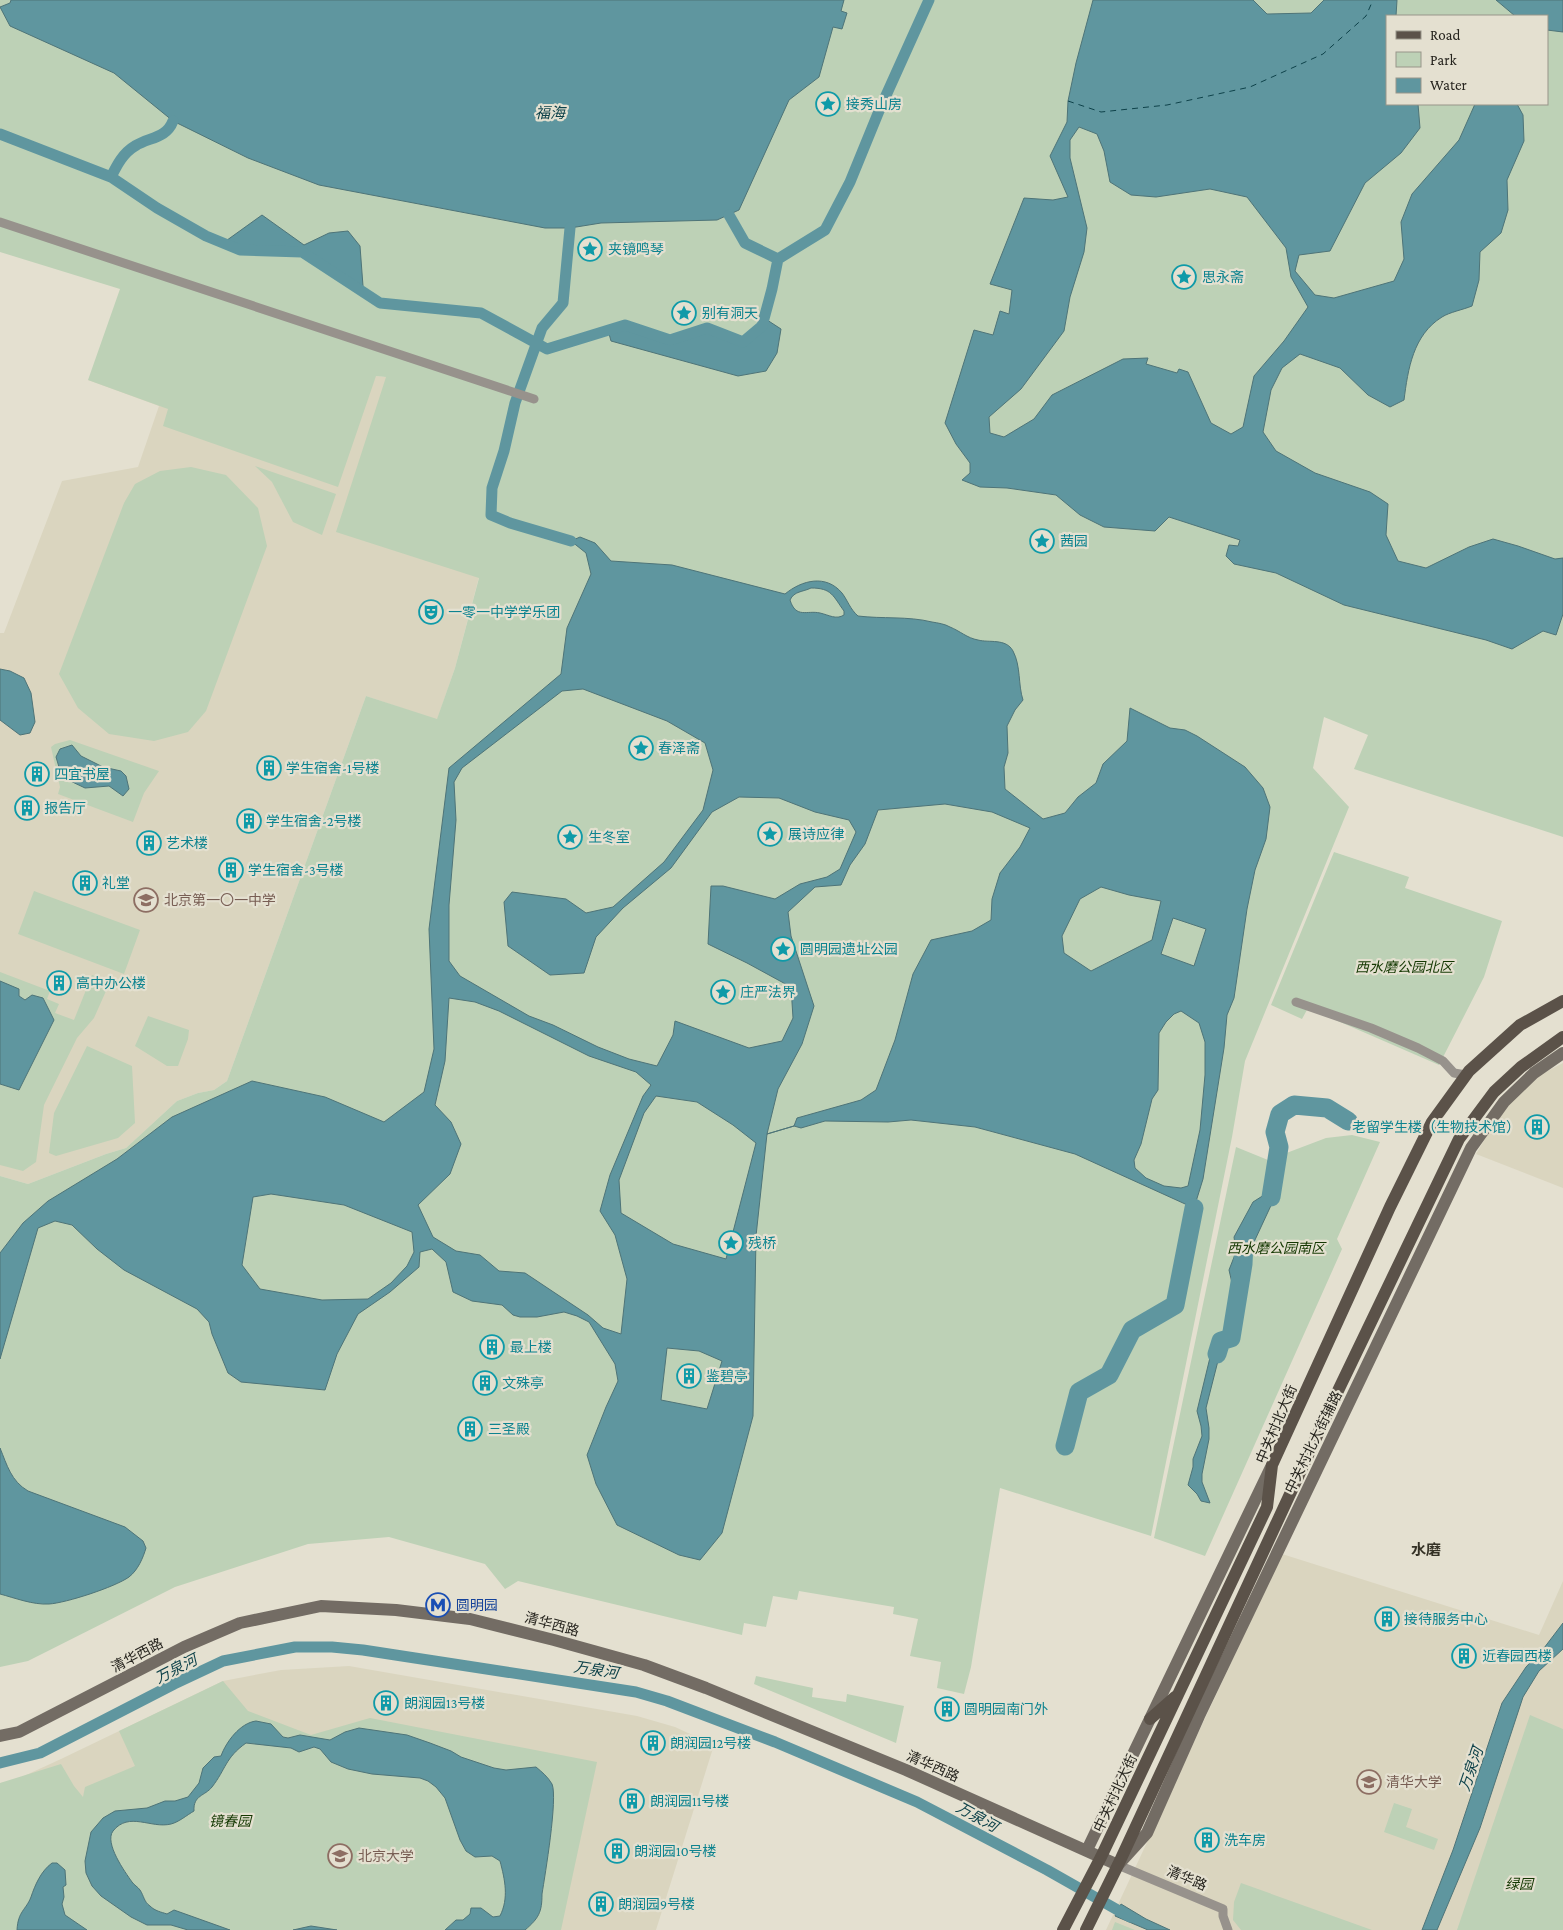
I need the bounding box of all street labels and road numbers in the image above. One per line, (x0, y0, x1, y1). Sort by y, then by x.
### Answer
street label: 中关村北大街 (1252, 1382, 1300, 1466)
street label: 中关村北大街辅路 (1281, 1388, 1345, 1496)
street label: 清华西路 (523, 1609, 581, 1639)
street label: 清华西路 (109, 1635, 165, 1675)
street label: 清华西路 (904, 1747, 962, 1785)
street label: 中关村北大街 (1090, 1752, 1140, 1834)
street label: 清华路 (1165, 1862, 1209, 1894)

